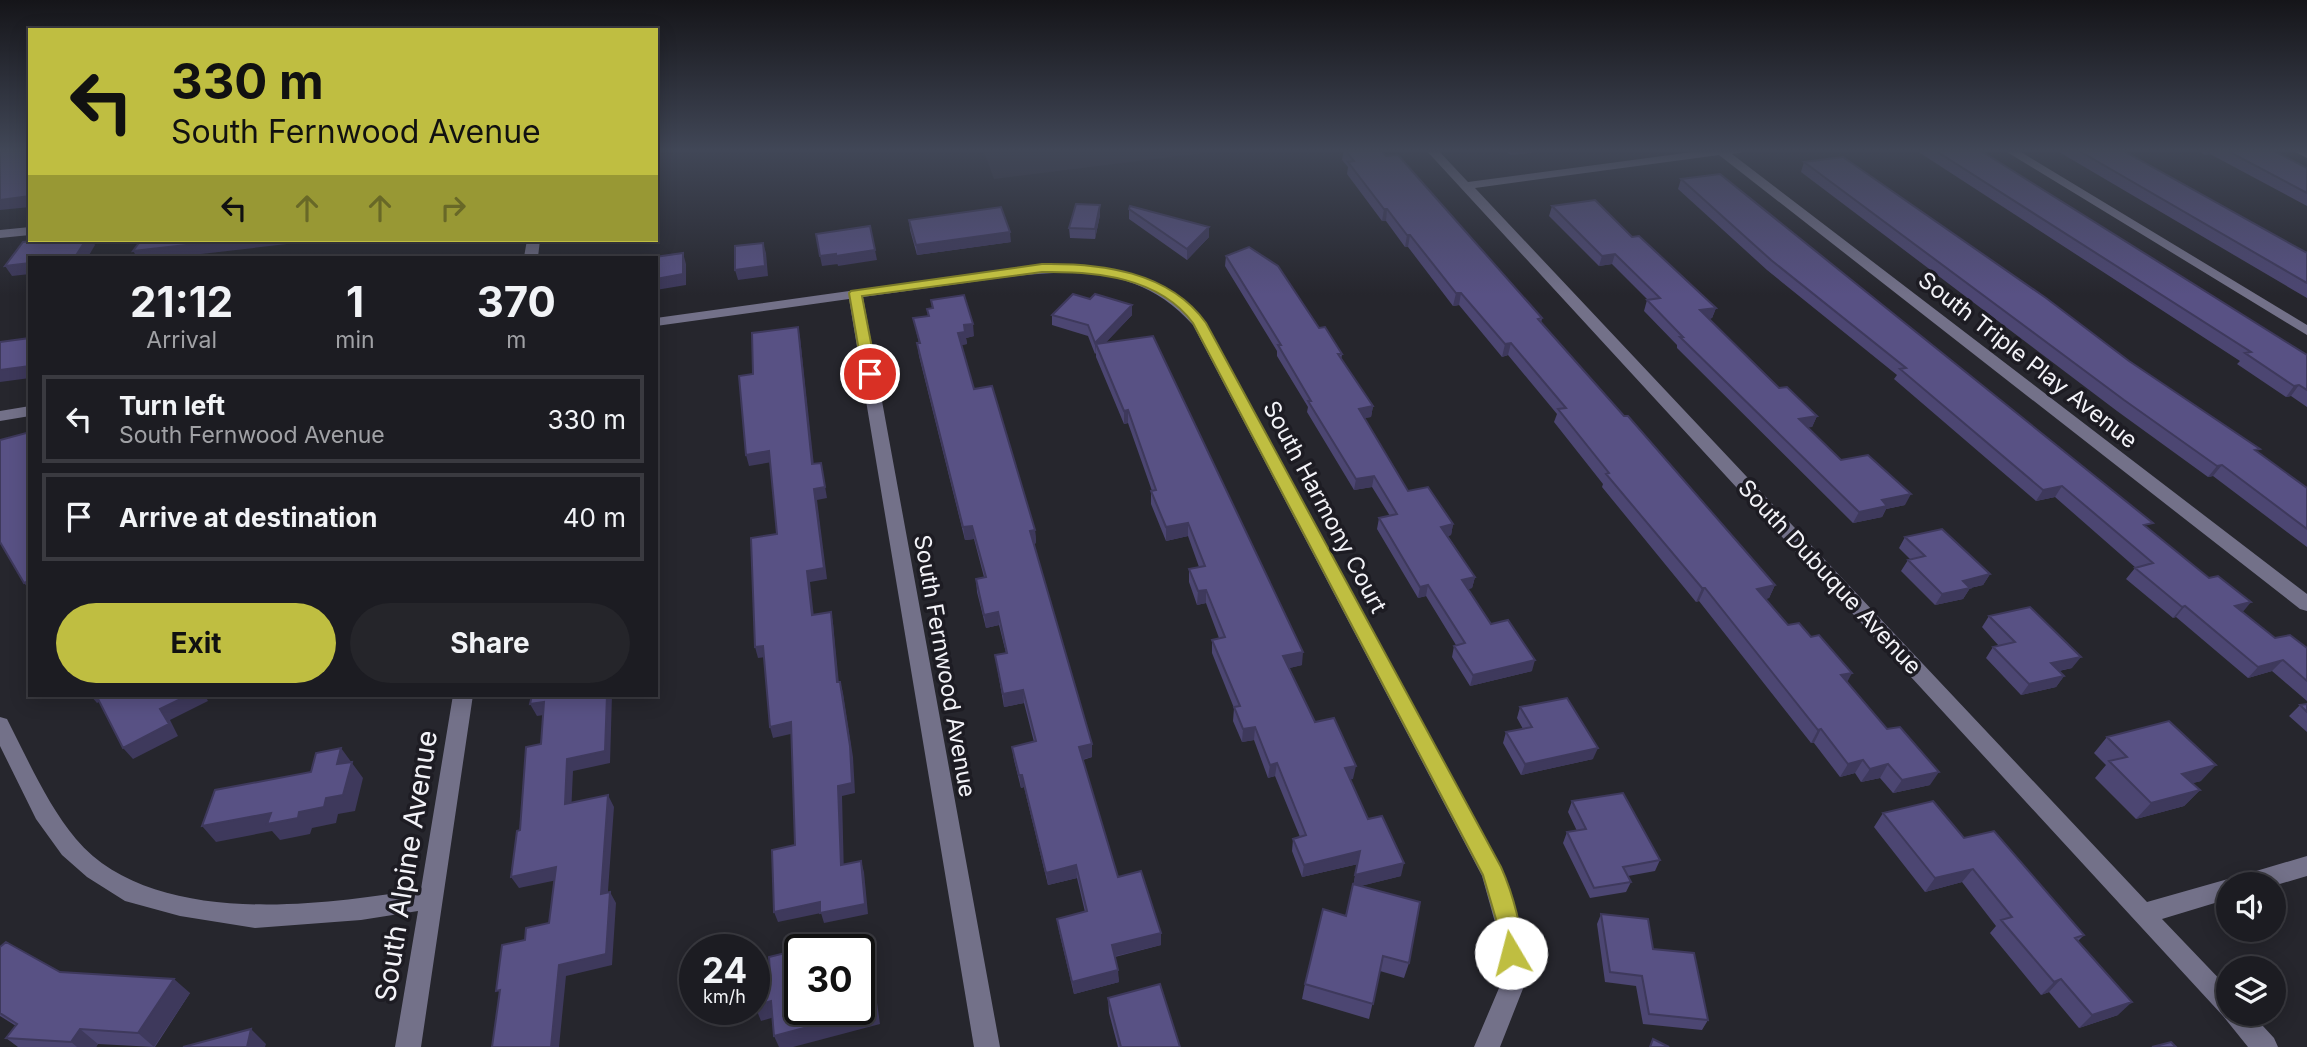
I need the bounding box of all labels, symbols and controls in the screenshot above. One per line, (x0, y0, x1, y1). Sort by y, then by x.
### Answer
text: 330 m (171, 52, 324, 111)
icon: left (56, 56, 147, 147)
text: South Fernwood Avenue (171, 112, 541, 151)
icon: left (215, 189, 253, 227)
icon: ahead (288, 189, 326, 227)
icon: ahead (361, 189, 399, 227)
icon: right (434, 189, 472, 227)
street label: South Triple Play Avenue (1913, 266, 2143, 454)
text: 21:12 (130, 276, 233, 327)
text: 1 (346, 276, 364, 327)
text: 370 (477, 276, 556, 327)
text: Arrival (146, 326, 217, 354)
text: min (335, 326, 375, 354)
text: m (506, 326, 526, 354)
pin (840, 344, 900, 404)
icon: arrive (851, 355, 889, 393)
text: Turn left (119, 390, 225, 421)
street label: South Harmony Court (1257, 396, 1393, 618)
icon: left (60, 400, 98, 438)
text: 330 m (547, 404, 626, 435)
text: South Fernwood Avenue (119, 421, 385, 449)
street label: South Dubuque Avenue (1732, 474, 1928, 680)
icon: arrive (60, 498, 98, 536)
text: Arrive at destination (119, 502, 378, 533)
text: 40 m (563, 502, 626, 533)
street label: South Fernwood Avenue (908, 533, 982, 799)
button: Exit (56, 603, 336, 683)
button: Share (350, 603, 630, 683)
street label: South Alpine Avenue (368, 728, 444, 1004)
map controls (2216, 872, 2286, 1026)
button: sound (2216, 872, 2286, 942)
position arrow (1474, 916, 1548, 990)
speed limit sign: 30 (784, 934, 875, 1025)
text: 24 (702, 949, 747, 991)
button: layers (2216, 956, 2286, 1026)
text: km/h (703, 986, 746, 1007)

